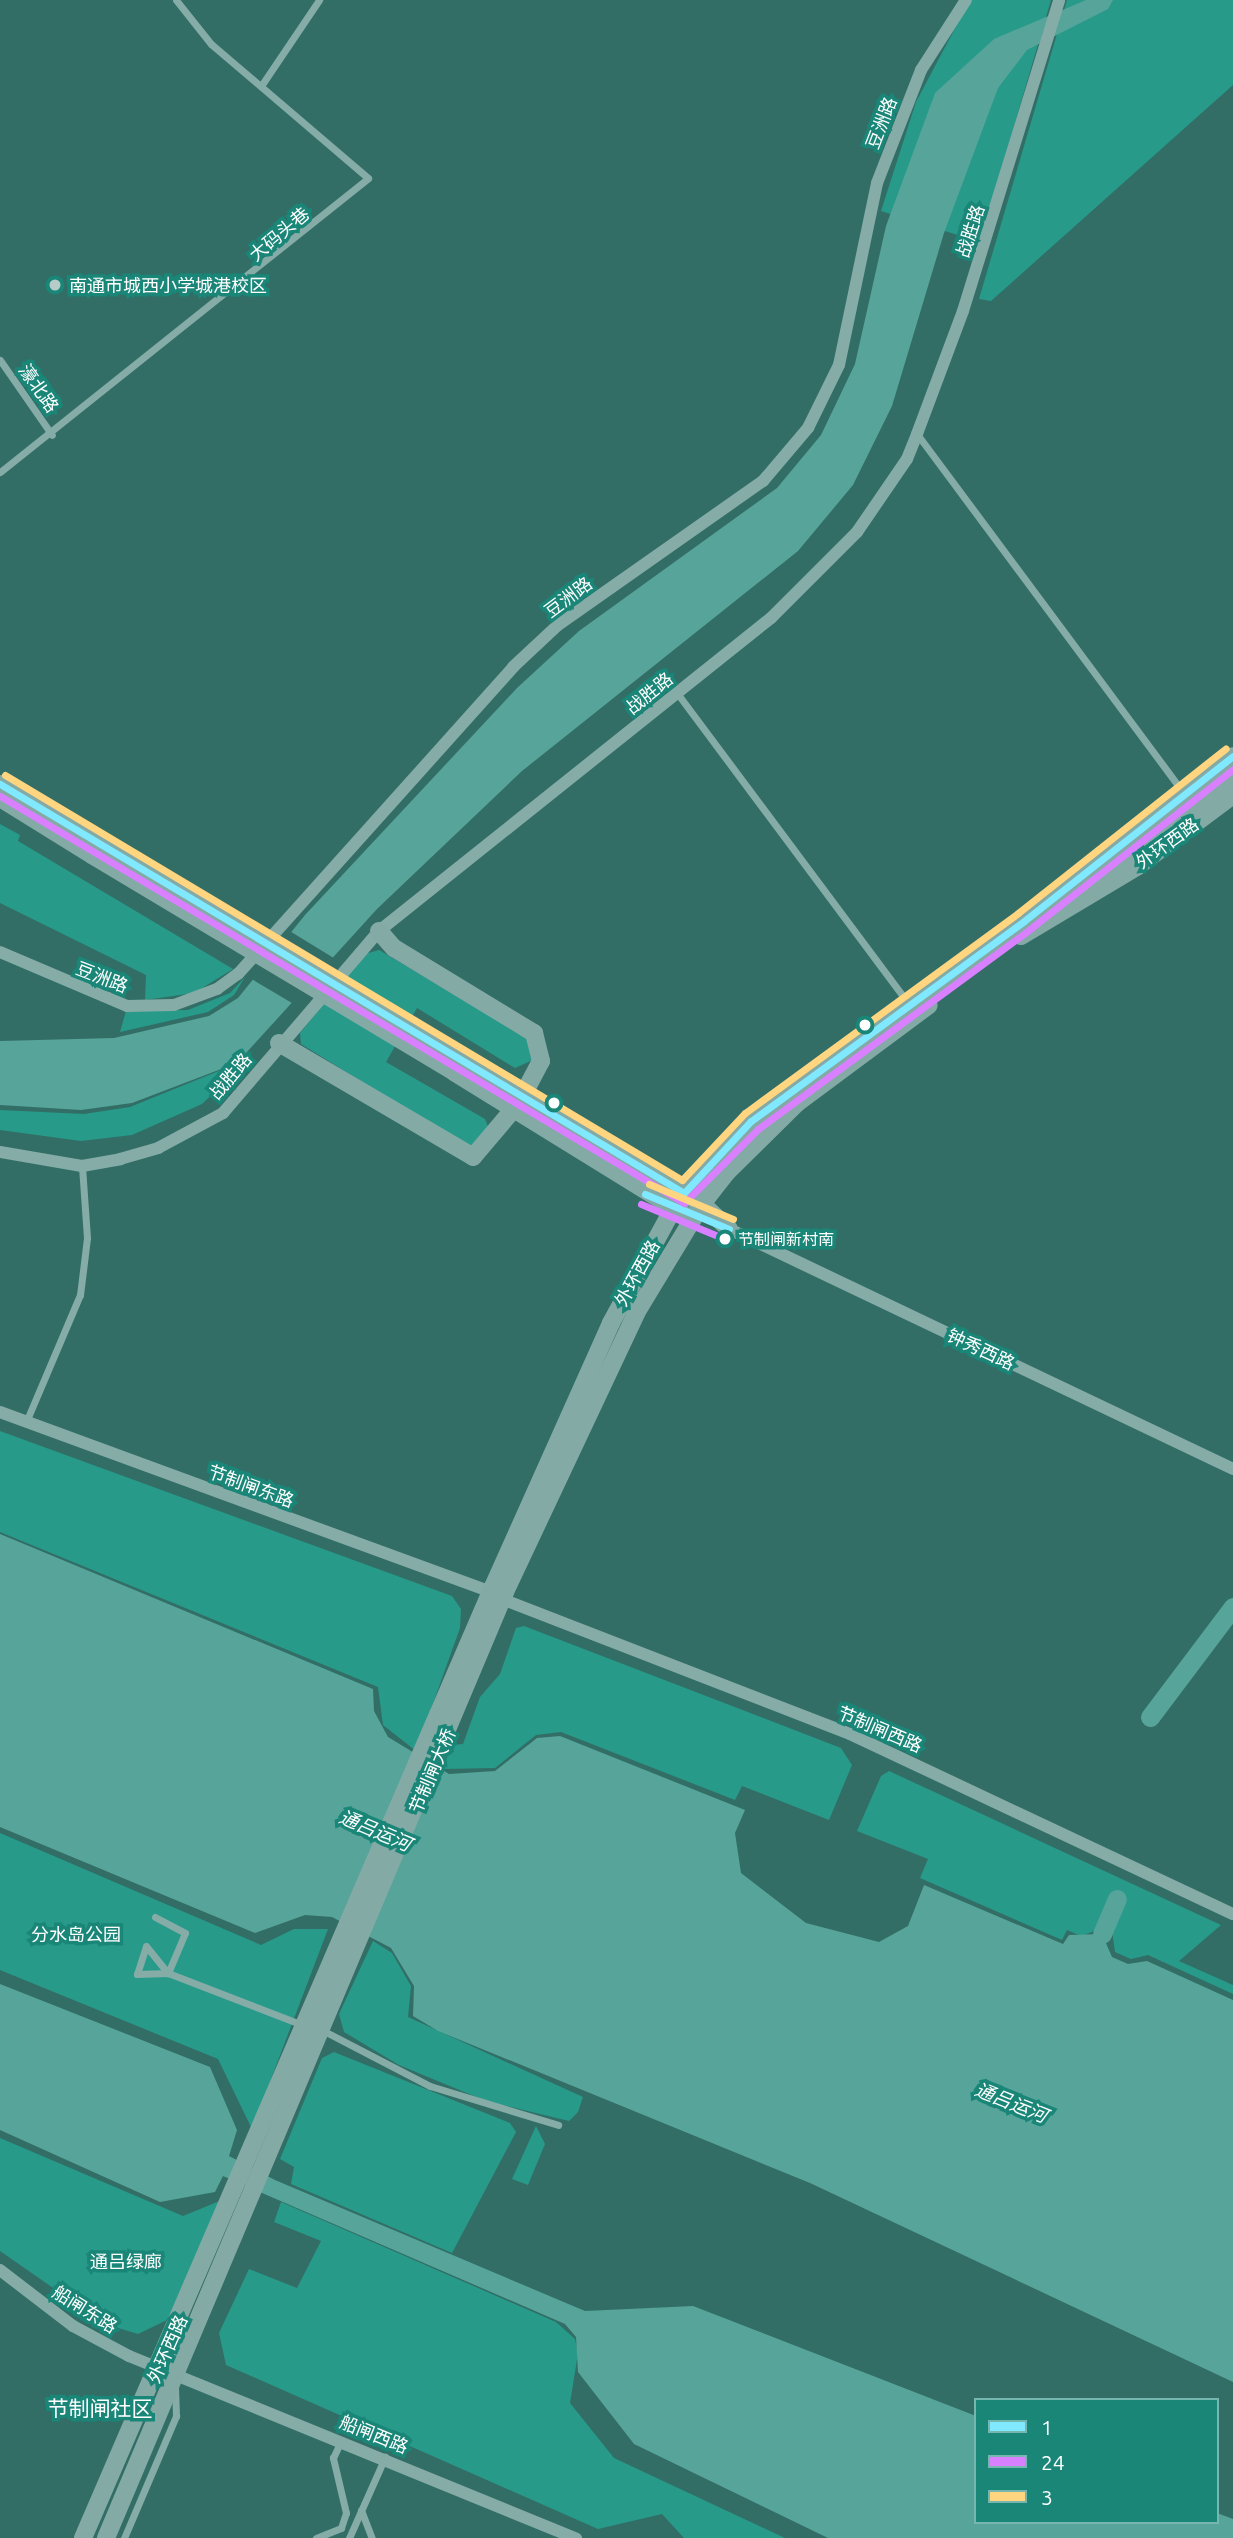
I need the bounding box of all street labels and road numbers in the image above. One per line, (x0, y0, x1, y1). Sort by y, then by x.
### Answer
street label: 豆洲路 (861, 94, 901, 152)
street label: 战胜路 (951, 202, 989, 260)
street label: 大码头巷 (244, 203, 314, 265)
street label: 濠北路 (15, 360, 63, 416)
street label: 豆洲路 (540, 572, 596, 622)
street label: 战胜路 (621, 668, 677, 718)
street label: 外环西路 (1132, 813, 1202, 873)
street label: 豆洲路 (73, 957, 131, 997)
street label: 战胜路 (204, 1048, 256, 1104)
street label: 外环西路 (610, 1236, 664, 1310)
street label: 钟秀西路 (944, 1324, 1018, 1374)
street label: 节制闸东路 (205, 1460, 297, 1512)
street label: 节制闸西路 (834, 1701, 926, 1757)
street label: 节制闸大桥 (404, 1725, 460, 1817)
street label: 船闸东路 (49, 2281, 121, 2337)
street label: 外环西路 (142, 2312, 192, 2386)
street label: 船闸西路 (337, 2411, 411, 2457)

